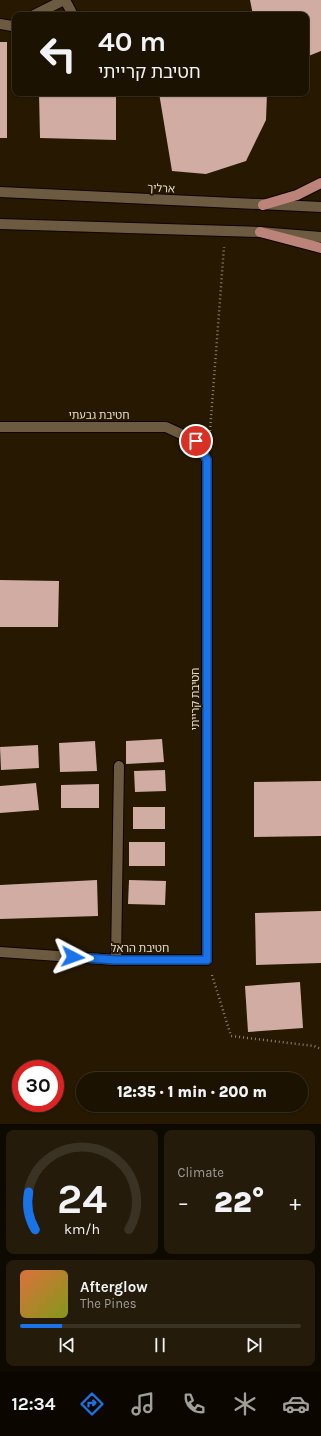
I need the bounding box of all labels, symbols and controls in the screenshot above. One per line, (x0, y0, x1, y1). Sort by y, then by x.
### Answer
text: 40 m (98, 25, 166, 58)
icon: left (32, 28, 84, 80)
text: חטיבת קרייתי (98, 61, 201, 83)
street label: ארליך (147, 181, 175, 196)
street label: חטיבת גבעתי (69, 409, 129, 422)
pin (179, 424, 213, 458)
icon: arrive (185, 430, 207, 452)
street label: חטיבת קרייתי (189, 668, 202, 730)
position arrow (52, 936, 94, 978)
street label: חטיבת הראל (111, 942, 169, 955)
speed limit sign: 30 (12, 1060, 64, 1112)
text: 12:35 · 1 min · 200 m (117, 1083, 267, 1101)
text: Climate (178, 1165, 224, 1180)
text: 24 (57, 1175, 107, 1223)
text: 22° (214, 1184, 265, 1220)
text: − (178, 1190, 189, 1216)
text: + (289, 1190, 301, 1216)
text: km/h (64, 1221, 100, 1238)
text: Afterglow (80, 1278, 148, 1296)
text: The Pines (80, 1296, 137, 1311)
icon: previous (56, 1334, 78, 1356)
icon: pause (149, 1334, 171, 1356)
icon: next (243, 1334, 265, 1356)
icon: directions (78, 1390, 106, 1418)
icon: music (129, 1390, 157, 1418)
icon: phone (180, 1390, 208, 1418)
icon: climate (231, 1390, 259, 1418)
icon: car (282, 1390, 310, 1418)
text: 12:34 (11, 1393, 55, 1415)

